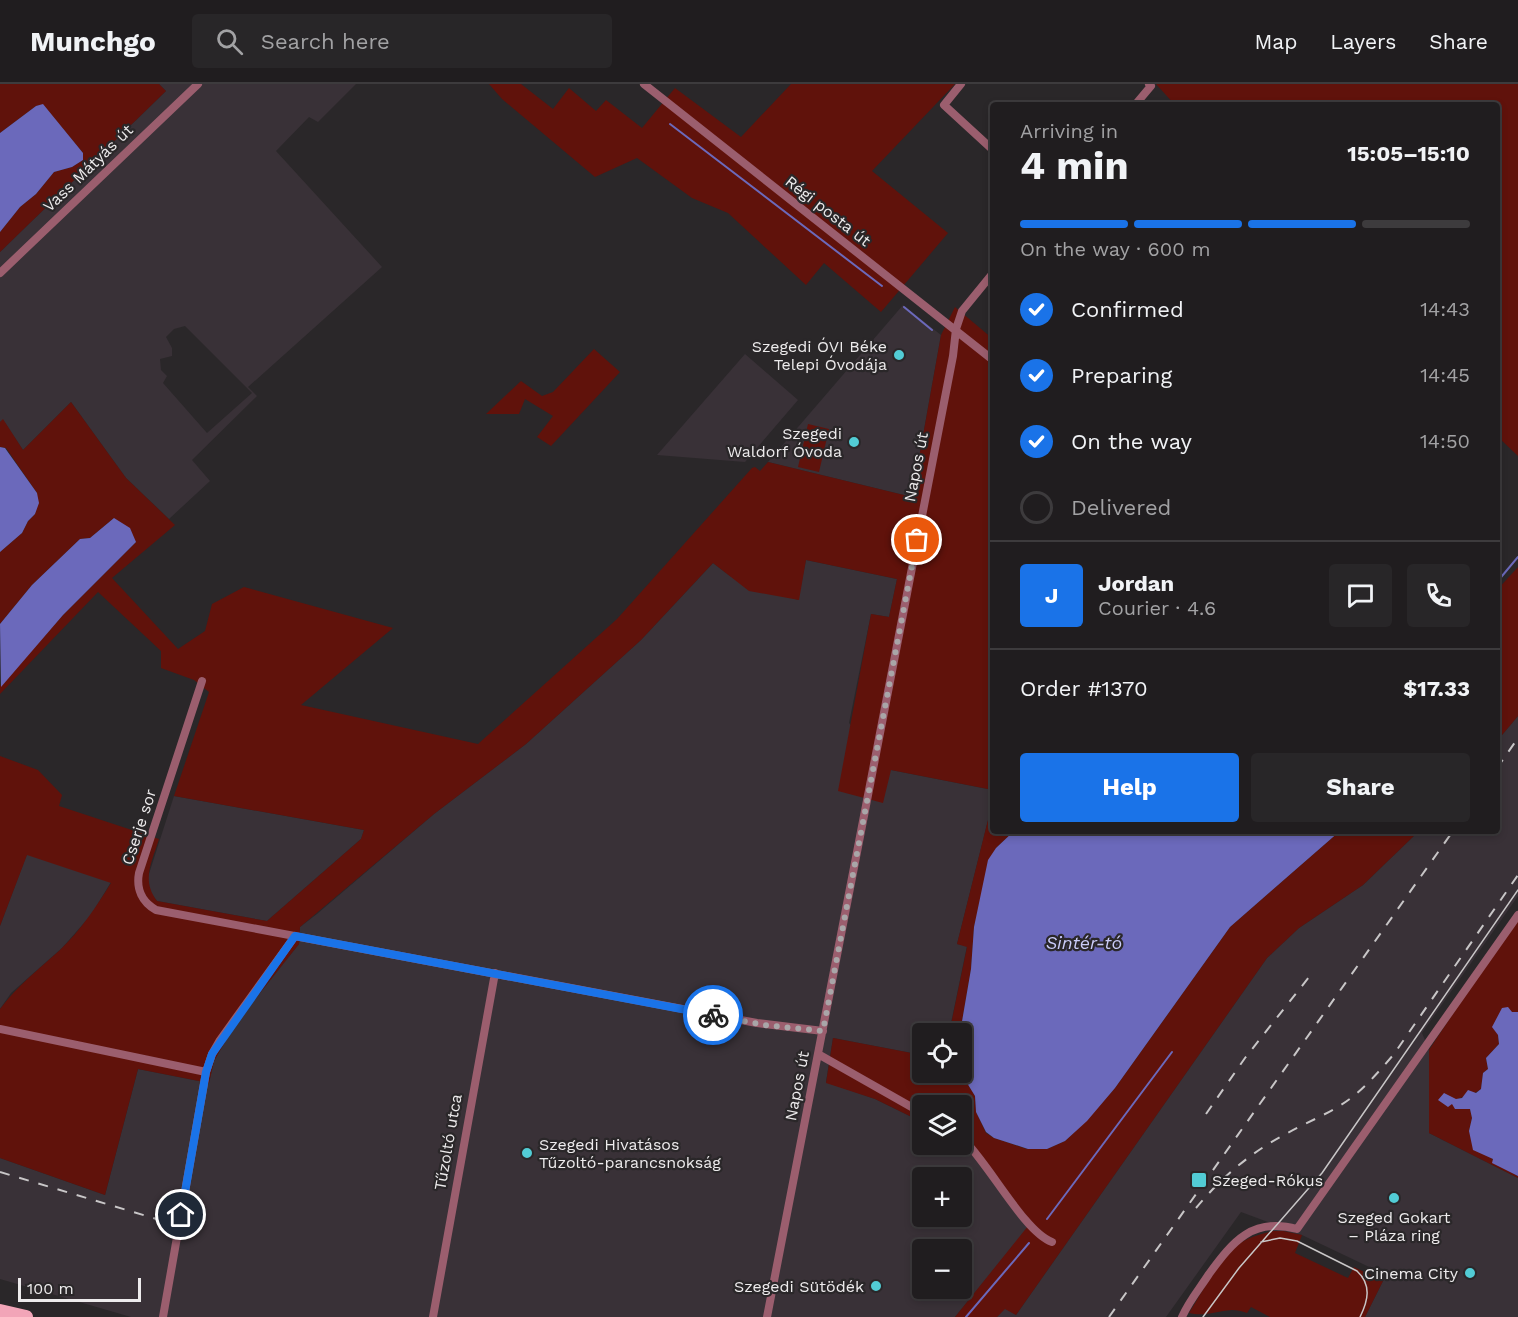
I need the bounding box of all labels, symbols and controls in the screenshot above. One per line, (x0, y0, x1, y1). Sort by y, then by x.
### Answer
search box (192, 14, 612, 68)
text: Munchgo (30, 25, 156, 58)
icon: search (213, 25, 246, 58)
text: Search here (261, 29, 390, 54)
text: Map (1254, 29, 1297, 54)
text: Layers (1330, 29, 1396, 54)
text: Share (1429, 29, 1488, 54)
text: Arriving in (1020, 119, 1118, 143)
street label: Vass Mátyás út (39, 120, 137, 216)
text: 15:05–15:10 (1347, 141, 1470, 166)
text: 4 min (1020, 143, 1129, 188)
street label: Régi posta út (781, 172, 875, 250)
text: On the way · 600 m (1020, 237, 1210, 261)
icon: check (1020, 293, 1053, 326)
text: Confirmed (1071, 297, 1184, 322)
text: 14:43 (1420, 297, 1470, 321)
place label: Szegedi ÓVI Béke Telepi Óvodája (752, 337, 887, 374)
marker: Szegedi ÓVI Béke Telepi Óvodája (892, 348, 906, 362)
icon: check (1020, 359, 1053, 392)
text: Preparing (1071, 363, 1172, 388)
text: 14:45 (1420, 363, 1470, 387)
place label: Szegedi Waldorf Óvoda (727, 424, 842, 461)
icon: check (1020, 425, 1053, 458)
text: On the way (1071, 429, 1192, 454)
text: 14:50 (1420, 429, 1470, 453)
street label: Napos út (900, 430, 932, 504)
marker: Szegedi Waldorf Óvoda (847, 435, 861, 449)
text: Delivered (1071, 495, 1171, 520)
pin (891, 514, 942, 565)
icon: bag (900, 523, 933, 556)
button: chat (1329, 564, 1392, 627)
button: phone (1407, 564, 1470, 627)
text: Jordan (1098, 571, 1174, 596)
text: J (1045, 583, 1058, 608)
text: Courier · 4.6 (1098, 596, 1216, 620)
text: Order #1370 (1020, 676, 1148, 701)
text: $17.33 (1403, 676, 1470, 701)
button: Help (1020, 753, 1239, 822)
button: Share (1251, 753, 1470, 822)
street label: Cserje sor (118, 786, 160, 867)
water label: Sintér-tó (1046, 932, 1122, 953)
courier (683, 985, 743, 1045)
icon: bike (697, 999, 730, 1032)
map controls (912, 1023, 972, 1299)
button: locate (912, 1023, 972, 1083)
street label: Napos út (781, 1049, 813, 1123)
street label: Tűzoltó utca (430, 1092, 466, 1192)
button: layers (912, 1095, 972, 1155)
place label: Szegedi Hivatásos Tűzoltó-parancsnokság (539, 1135, 721, 1172)
marker: Szegedi Hivatásos Tűzoltó-parancsnokság (520, 1146, 534, 1160)
button: + (912, 1167, 972, 1227)
marker: Szeged-Rókus (1190, 1171, 1208, 1189)
place label: Szeged-Rókus (1212, 1171, 1323, 1190)
pin (155, 1189, 206, 1240)
marker: Szeged Gokart – Pláza ring (1387, 1191, 1401, 1205)
icon: home (164, 1198, 197, 1231)
place label: Szeged Gokart – Pláza ring (1338, 1208, 1451, 1245)
button: − (912, 1239, 972, 1299)
place label: Cinema City (1364, 1264, 1459, 1283)
marker: Cinema City (1463, 1266, 1477, 1280)
scale bar (18, 1275, 141, 1302)
place label: Szegedi Sütödék (734, 1277, 864, 1296)
text: 100 m (27, 1279, 74, 1298)
marker: Szegedi Sütödék (869, 1279, 883, 1293)

